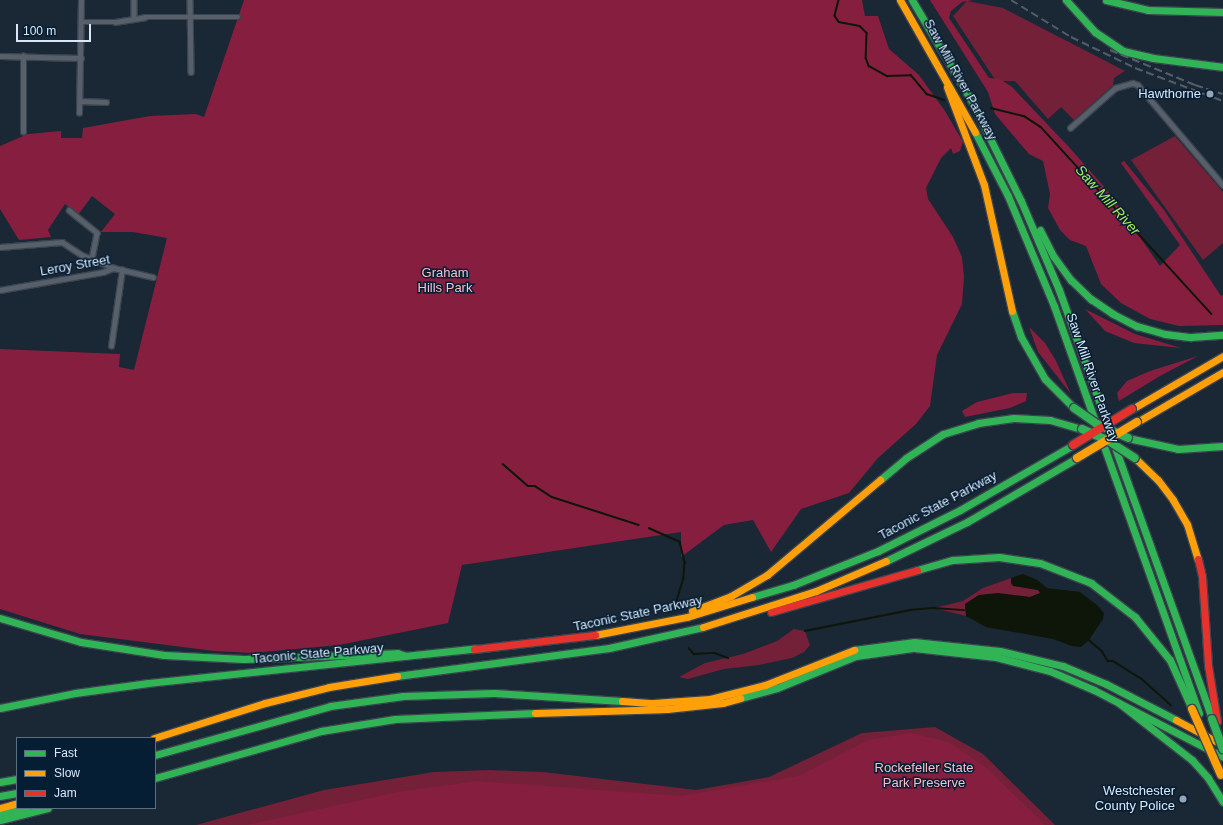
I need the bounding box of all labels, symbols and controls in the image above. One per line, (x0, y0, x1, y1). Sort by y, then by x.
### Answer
scale bar (18, 16, 93, 42)
street label: Saw Mill River Parkway (920, 17, 1000, 143)
text: 100 m (23, 24, 56, 38)
place label: Hawthorne (1138, 86, 1201, 102)
marker: Hawthorne (1204, 88, 1216, 100)
water label: Saw Mill River (1072, 161, 1144, 239)
street label: Leroy Street (39, 252, 111, 280)
park label: Graham Hills Park (418, 266, 472, 297)
street label: Saw Mill River Parkway (1063, 311, 1121, 445)
street label: Taconic State Parkway (876, 468, 1000, 544)
street label: Taconic State Parkway (572, 593, 704, 635)
street label: Taconic State Parkway (252, 640, 384, 668)
legend (16, 737, 156, 809)
text: Fast (54, 746, 77, 760)
park label: Rockefeller State Park Preserve (875, 761, 973, 792)
text: Slow (54, 766, 80, 780)
place label: Westchester County Police (1095, 784, 1175, 815)
text: Jam (54, 786, 77, 800)
marker: Westchester County Police (1178, 794, 1188, 804)

